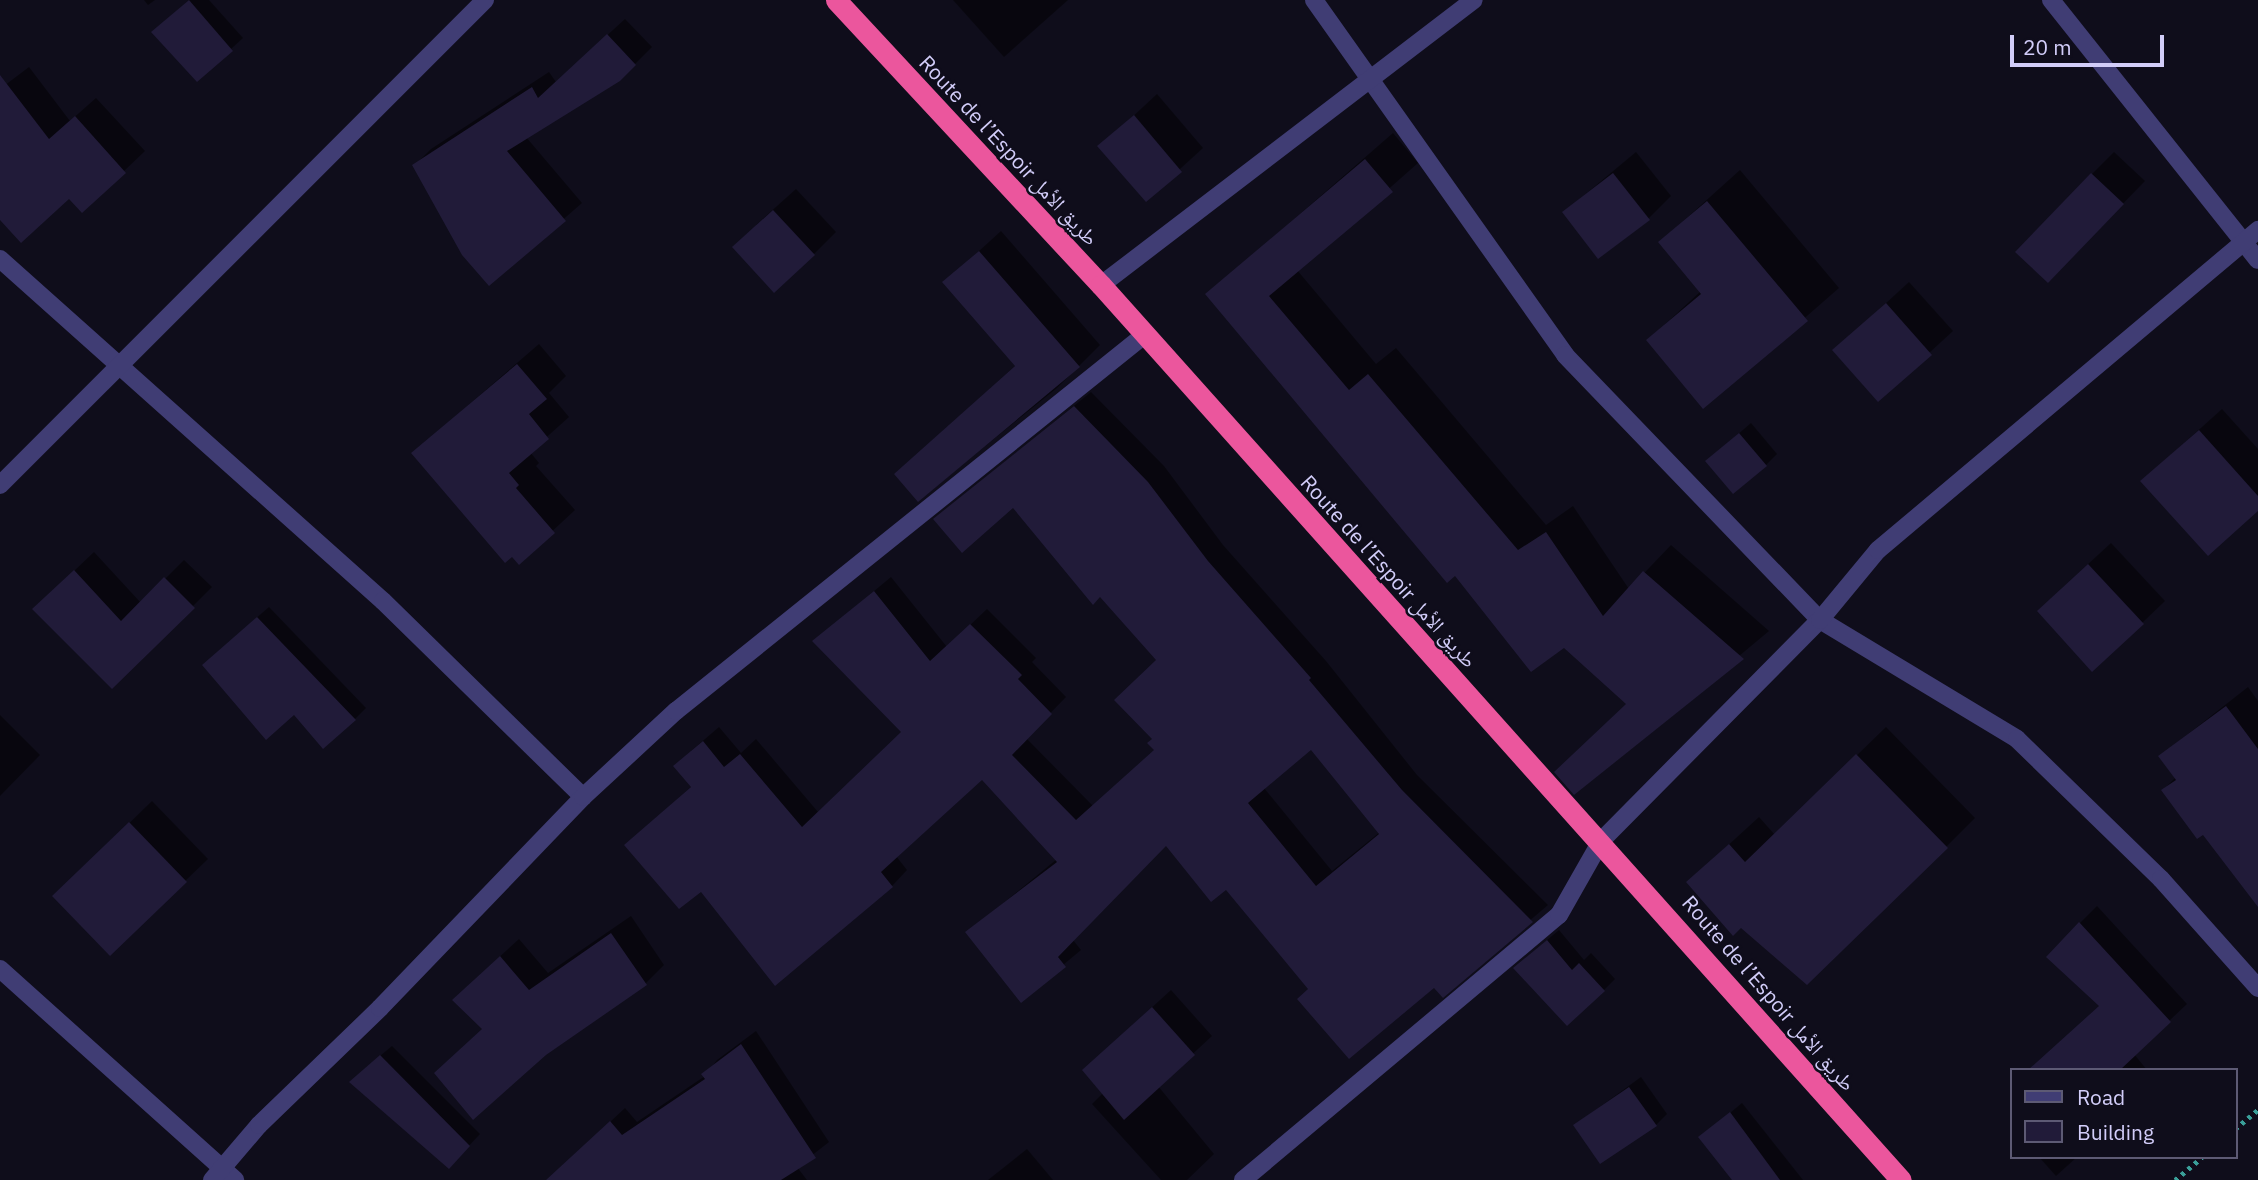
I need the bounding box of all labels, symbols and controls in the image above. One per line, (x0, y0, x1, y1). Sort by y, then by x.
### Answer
scale bar (2013, 21, 2167, 65)
text: 20 m (2023, 33, 2072, 61)
street label: Route de l’Espoir طريق الأمل (914, 50, 1104, 250)
street label: Route de l’Espoir طريق الأمل (1296, 469, 1482, 673)
street label: Route de l’Espoir طريق الأمل (1677, 890, 1861, 1096)
legend (2010, 1068, 2237, 1159)
text: Road (2077, 1083, 2125, 1111)
text: Building (2077, 1118, 2154, 1146)

